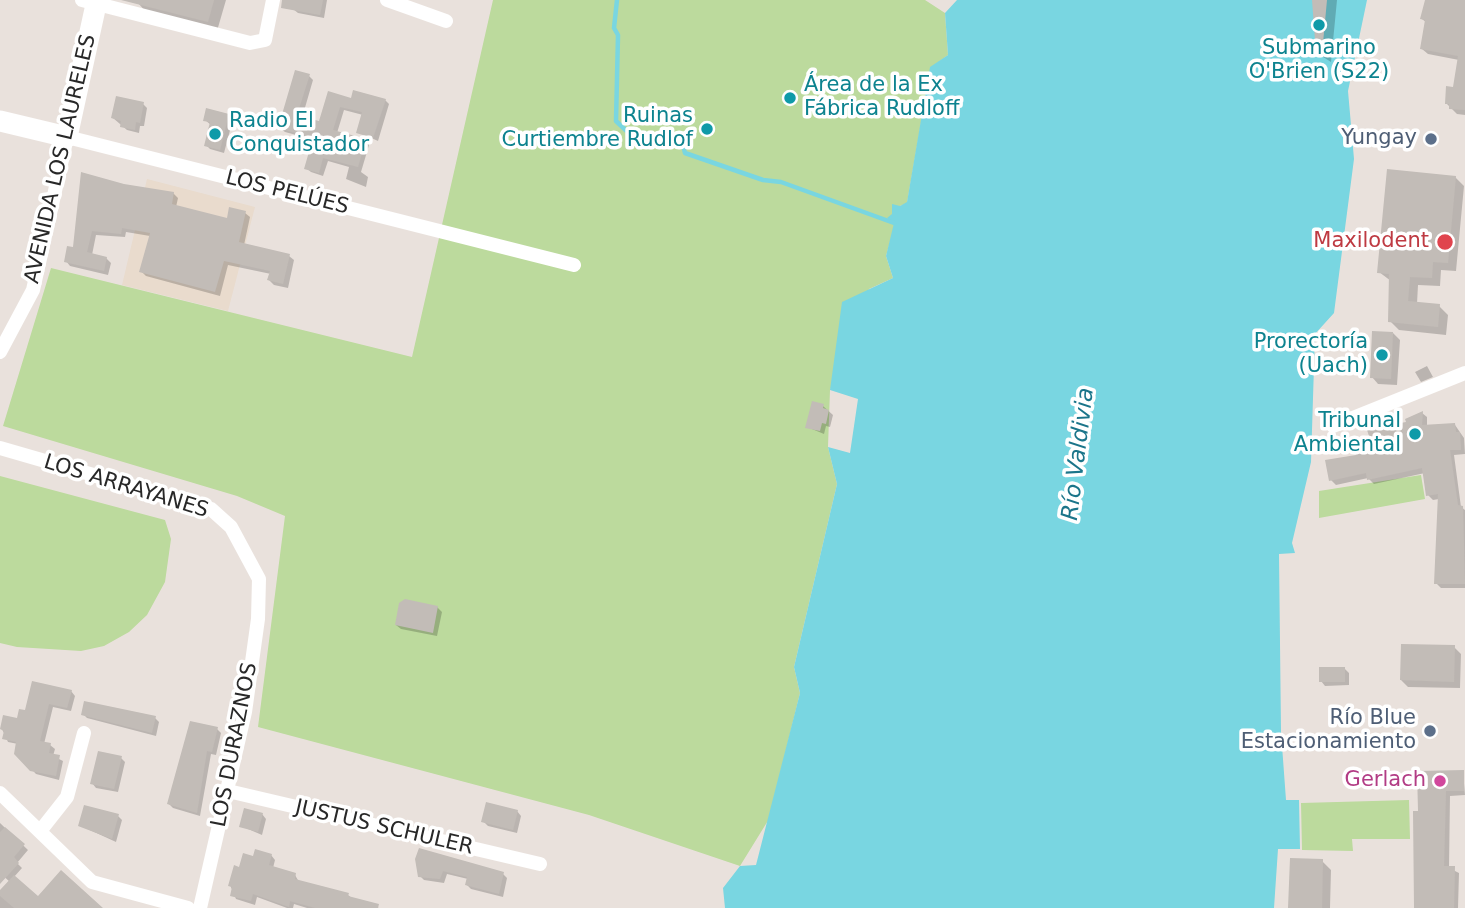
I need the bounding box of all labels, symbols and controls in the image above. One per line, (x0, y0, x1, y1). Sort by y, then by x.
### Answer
marker: Submarino O'Brien (S22) (1311, 17, 1327, 33)
street label: AVENIDA LOS LAURELES (20, 32, 102, 286)
place label: Submarino O'Brien (S22) (1249, 36, 1389, 86)
place label: Área de la Ex Fábrica Rudloff (804, 73, 959, 123)
marker: Área de la Ex Fábrica Rudloff (782, 90, 798, 106)
place label: Ruinas Curtiembre Rudlof (501, 104, 693, 154)
place label: Radio El Conquistador (229, 109, 369, 159)
marker: Ruinas Curtiembre Rudlof (699, 121, 715, 137)
marker: Radio El Conquistador (207, 126, 223, 142)
place label: Yungay (1341, 126, 1417, 152)
marker: Yungay (1423, 131, 1439, 147)
street label: LOS PELÚES (223, 166, 351, 220)
place label: Maxilodent (1313, 229, 1429, 255)
marker: Maxilodent (1435, 232, 1455, 252)
place label: Prorectoría (Uach) (1254, 330, 1368, 380)
marker: Prorectoría (Uach) (1374, 347, 1390, 363)
water label: Río Valdivia (1057, 386, 1101, 522)
place label: Tribunal Ambiental (1294, 409, 1401, 459)
marker: Tribunal Ambiental (1407, 426, 1423, 442)
street label: LOS ARRAYANES (41, 450, 211, 524)
street label: LOS DURAZNOS (207, 661, 263, 829)
place label: Río Blue Estacionamiento (1241, 706, 1416, 756)
marker: Río Blue Estacionamiento (1422, 723, 1438, 739)
place label: Gerlach (1345, 768, 1426, 794)
marker: Gerlach (1432, 773, 1448, 789)
street label: JUSTUS SCHULER (293, 795, 475, 861)

